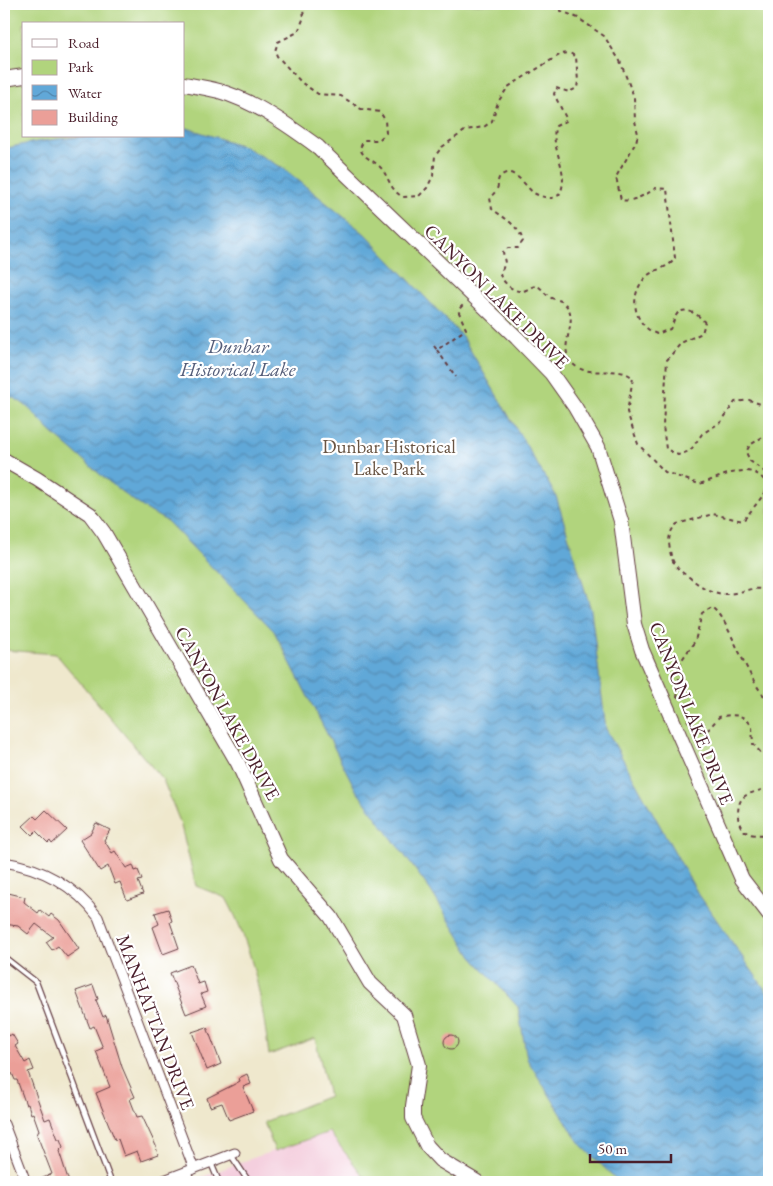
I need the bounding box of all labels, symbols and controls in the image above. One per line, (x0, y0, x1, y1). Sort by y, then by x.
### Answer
legend (22, 22, 185, 138)
text: Road (68, 33, 100, 52)
text: Park (68, 57, 95, 76)
text: Water (68, 83, 102, 102)
text: Building (68, 107, 118, 126)
street label: CANYON LAKE DRIVE (419, 219, 575, 374)
water label: Dunbar Historical Lake (179, 333, 296, 382)
park label: Dunbar Historical Lake Park (322, 434, 456, 481)
street label: CANYON LAKE DRIVE (643, 618, 740, 809)
street label: CANYON LAKE DRIVE (169, 622, 286, 805)
street label: MANHATTAN DRIVE (111, 931, 201, 1114)
scale bar (590, 1131, 672, 1163)
text: 50 m (598, 1139, 627, 1158)

